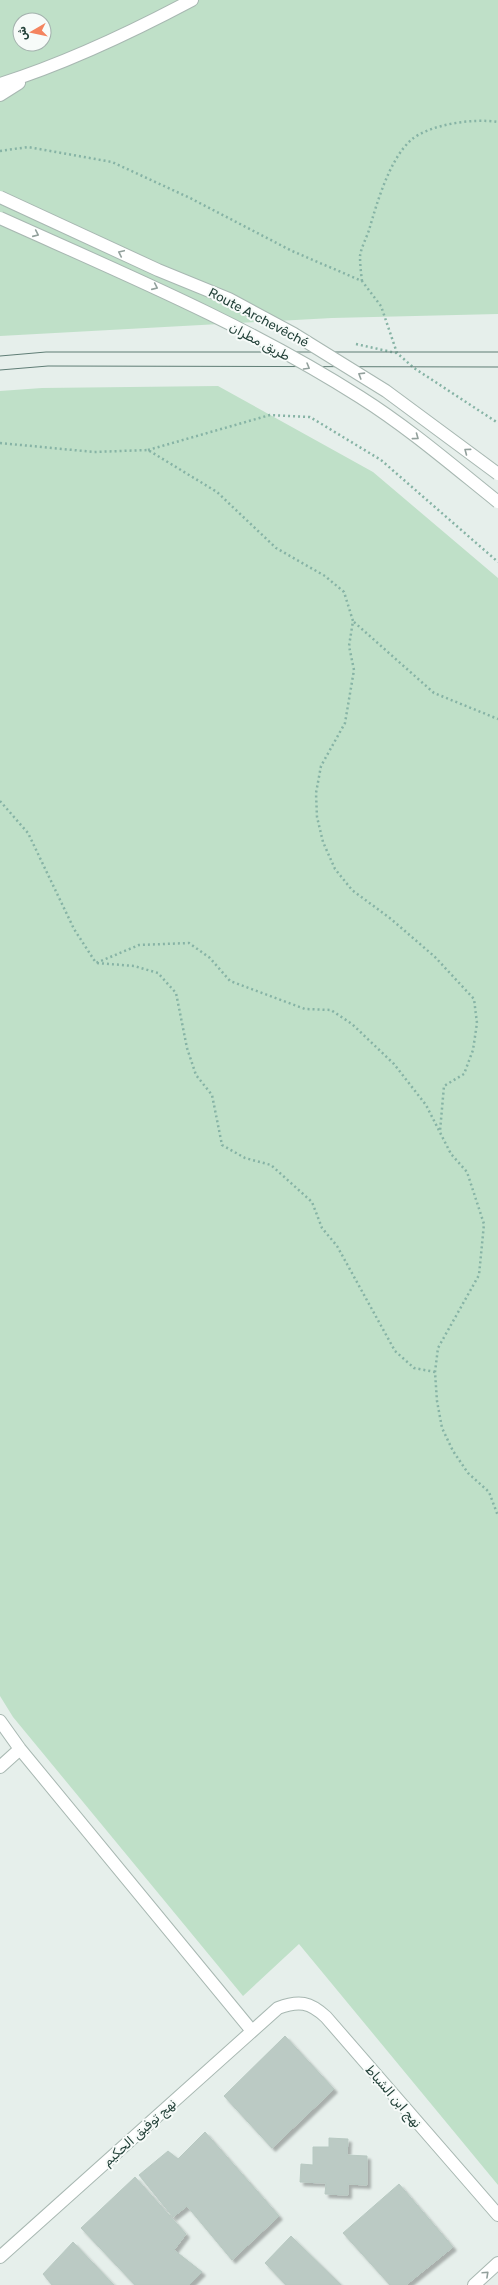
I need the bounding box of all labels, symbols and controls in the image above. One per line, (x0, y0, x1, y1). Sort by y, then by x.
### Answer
north arrow (12, 12, 52, 52)
text: ش (15, 26, 30, 41)
one-way arrow (31, 229, 39, 237)
one-way arrow (118, 250, 126, 258)
one-way arrow (150, 282, 158, 290)
street label: Route Archevêché (206, 285, 311, 350)
street label: طريق مطران (226, 319, 293, 365)
one-way arrow (303, 362, 310, 369)
one-way arrow (358, 373, 365, 380)
one-way arrow (411, 432, 418, 439)
one-way arrow (464, 449, 471, 456)
street label: نهج ابن الشباط (361, 2062, 425, 2132)
street label: نهج توفيق الحكيم (100, 2096, 180, 2171)
one-way arrow (481, 2271, 489, 2279)

